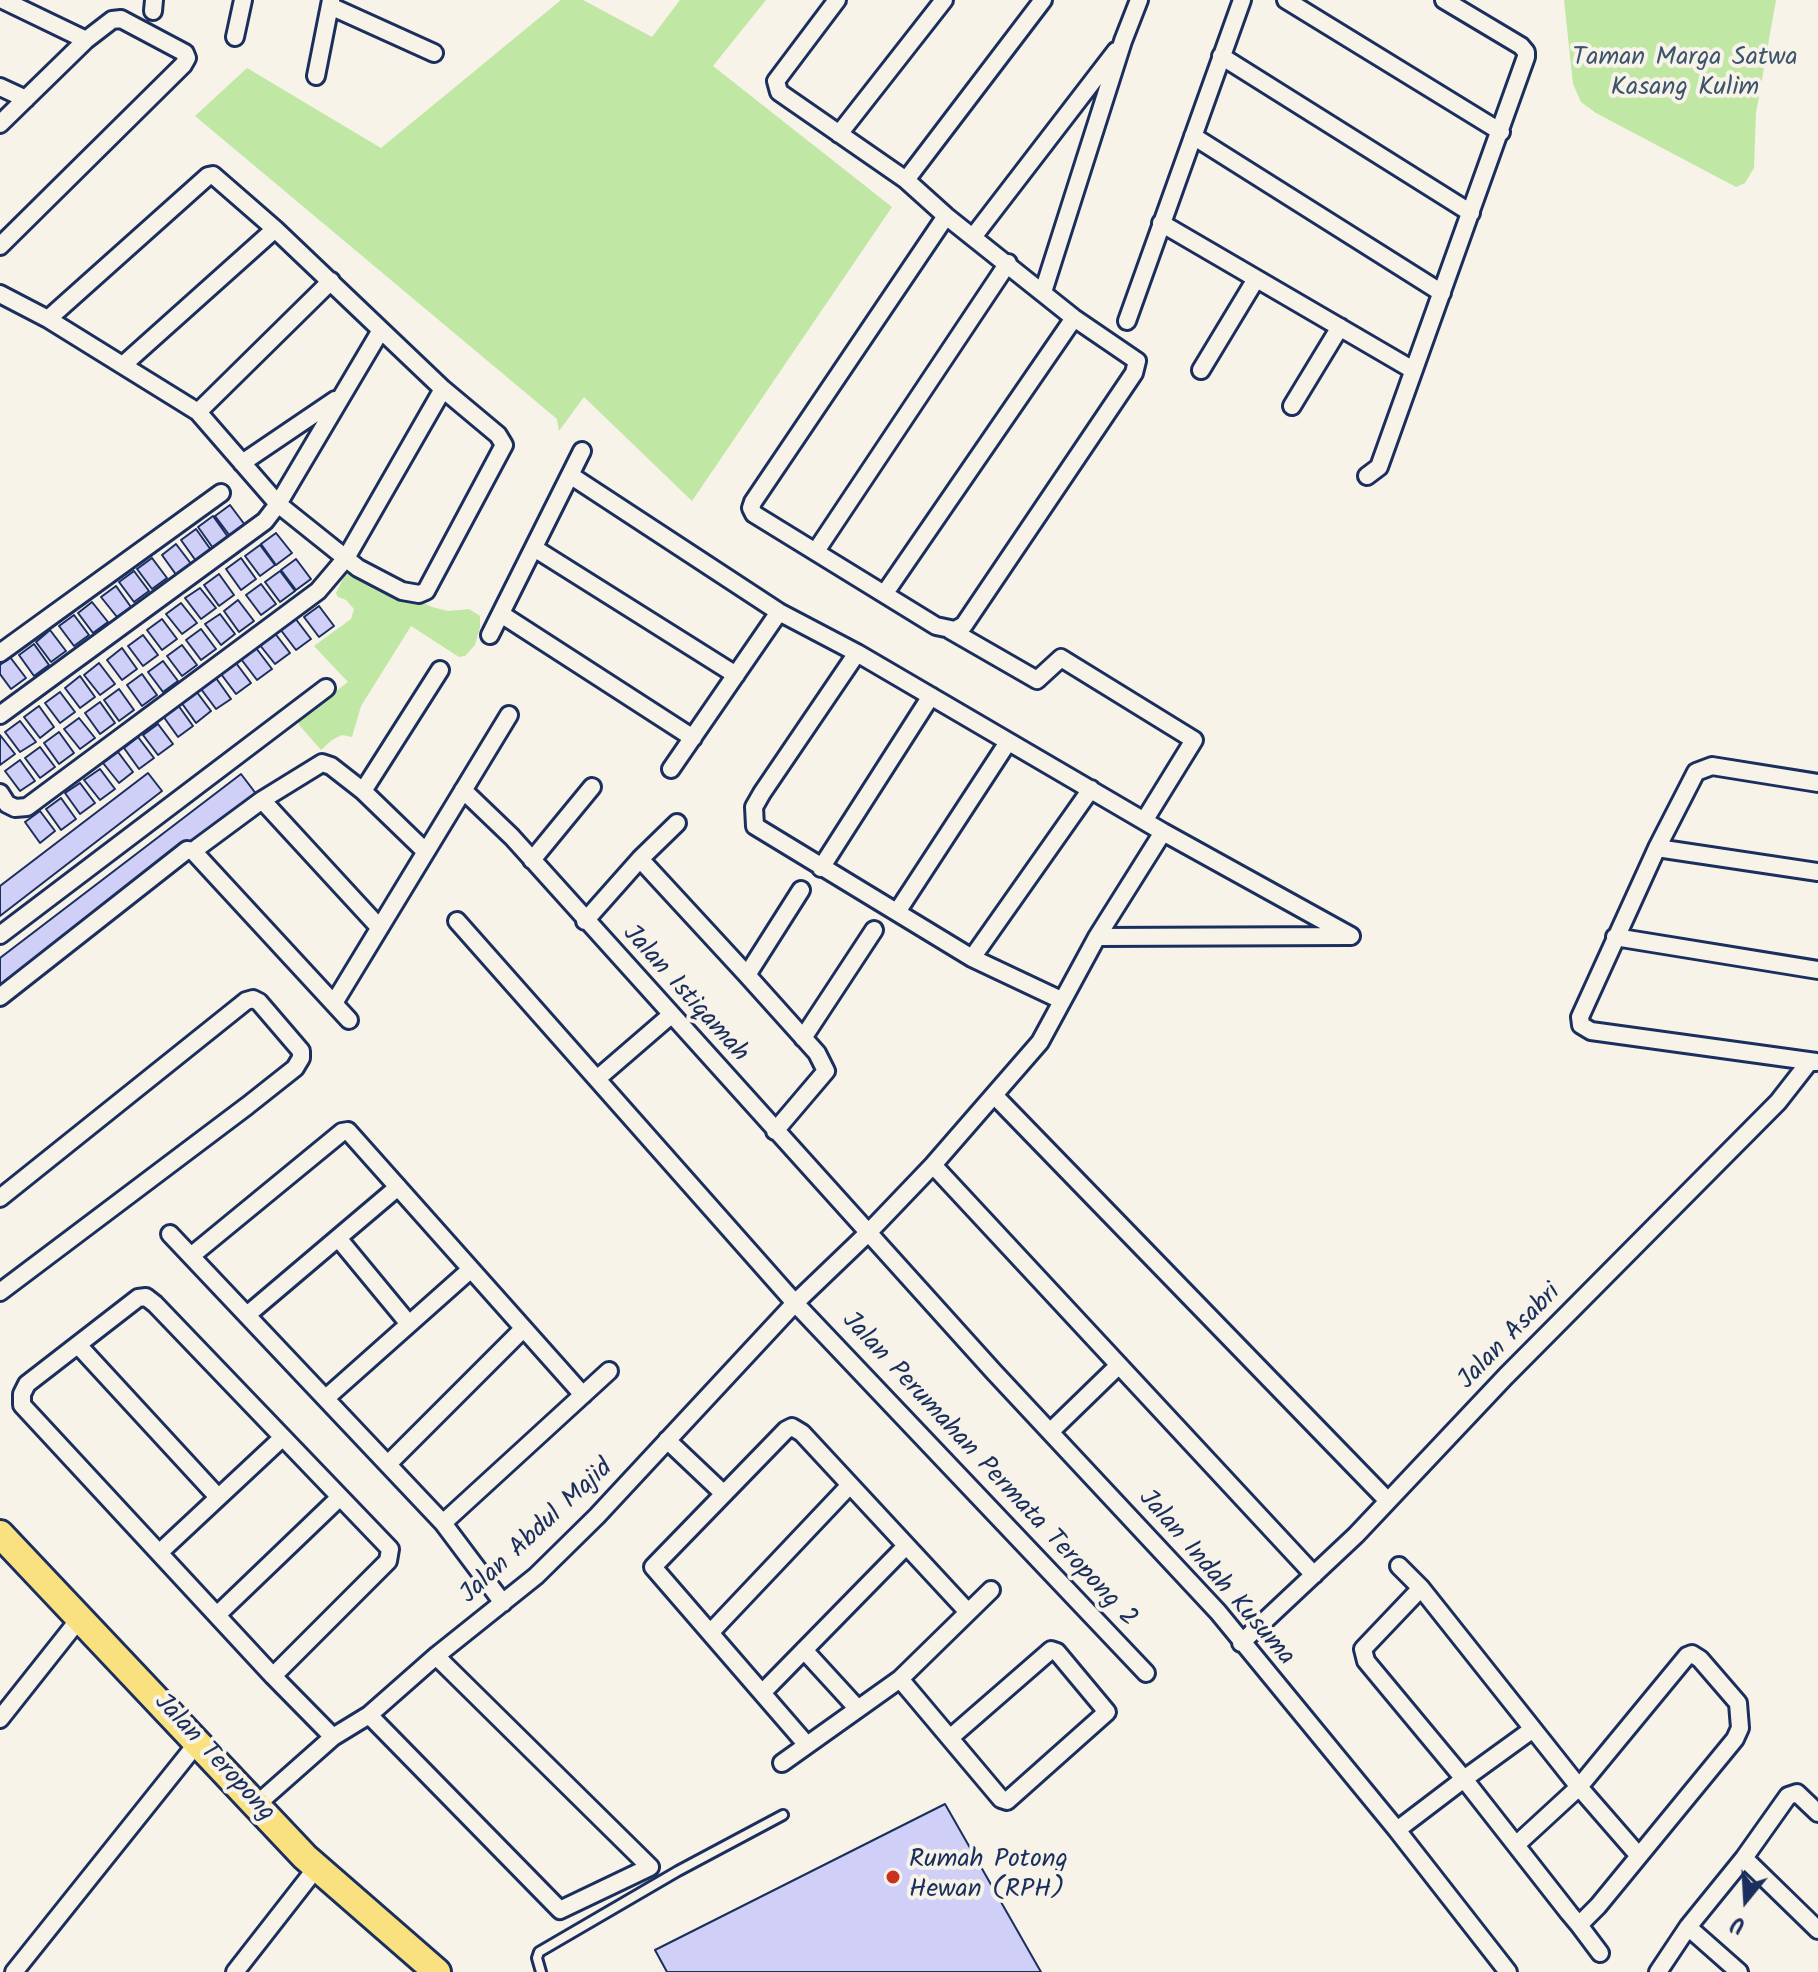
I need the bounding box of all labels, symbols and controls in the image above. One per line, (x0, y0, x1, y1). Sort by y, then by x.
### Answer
park label: Taman Marga Satwa Kasang Kulim (1572, 44, 1798, 106)
street label: Jalan Istiqamah (614, 920, 754, 1070)
street label: Jalan Asabri (1453, 1279, 1569, 1397)
street label: Jalan Perumahan Permata Teropong 2 (834, 1307, 1142, 1635)
street label: Jalan Abdul Majid (455, 1454, 621, 1612)
street label: Jalan Indah Kusuma (1130, 1485, 1300, 1673)
street label: Jalan Teropong (146, 1689, 280, 1829)
place label: Rumah Potong Hewan (RPH) (909, 1846, 1068, 1908)
north arrow (1706, 1860, 1786, 1940)
marker: Rumah Potong Hewan (RPH) (884, 1868, 902, 1886)
text: U (1727, 1905, 1750, 1942)

